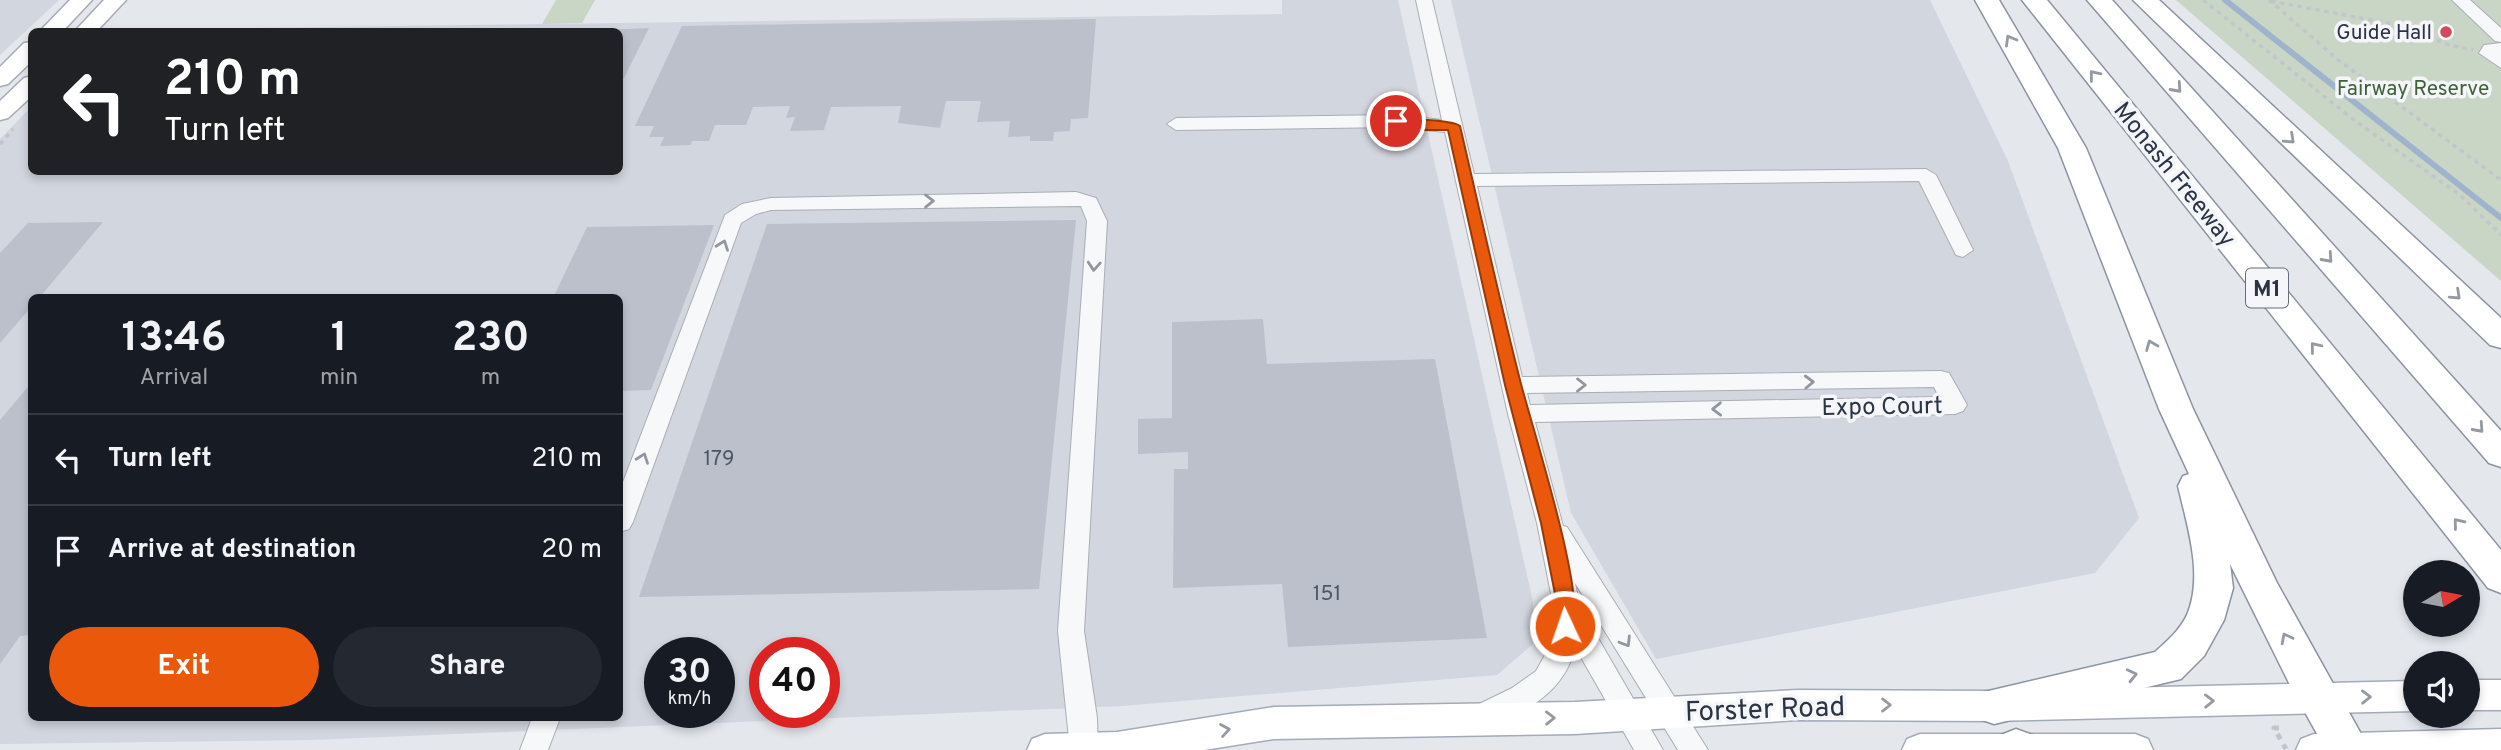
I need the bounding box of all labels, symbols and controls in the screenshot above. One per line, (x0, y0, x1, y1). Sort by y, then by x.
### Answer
place label: Guide Hall (2336, 20, 2432, 47)
marker: Guide Hall (2438, 24, 2454, 40)
one-way arrow (2005, 35, 2018, 47)
text: 210 m (164, 51, 301, 113)
icon: left (49, 56, 140, 147)
one-way arrow (2090, 70, 2103, 82)
park label: Fairway Reserve (2337, 76, 2489, 103)
one-way arrow (2169, 80, 2181, 93)
pin (1366, 91, 1426, 151)
street label: Monash Freeway (2106, 97, 2241, 254)
icon: arrive (1377, 102, 1415, 140)
text: Turn left (164, 112, 285, 152)
one-way arrow (2282, 130, 2295, 143)
one-way arrow (924, 193, 934, 209)
one-way arrow (715, 240, 729, 252)
one-way arrow (2320, 250, 2332, 263)
one-way arrow (1087, 261, 1102, 272)
road number: M1 (2246, 268, 2288, 308)
one-way arrow (2448, 286, 2461, 299)
text: 13:46 (121, 313, 226, 366)
text: 1 (331, 313, 347, 366)
text: 230 (452, 313, 530, 366)
one-way arrow (2145, 340, 2159, 352)
one-way arrow (2311, 342, 2323, 355)
text: Arrival (140, 364, 208, 393)
text: min (320, 364, 358, 393)
text: m (481, 364, 500, 393)
one-way arrow (1804, 375, 1815, 390)
one-way arrow (1577, 377, 1587, 393)
street label: Expo Court (1821, 392, 1943, 424)
one-way arrow (1711, 401, 1722, 417)
one-way arrow (2470, 420, 2483, 433)
icon: left (49, 441, 87, 479)
text: Turn left (108, 443, 212, 476)
text: 210 m (532, 443, 602, 476)
house number: 179 (703, 446, 735, 473)
one-way arrow (635, 453, 649, 465)
one-way arrow (2454, 519, 2466, 532)
icon: arrive (49, 532, 87, 570)
text: Arrive at destination (108, 534, 356, 567)
text: 20 m (541, 534, 602, 567)
north arrow (2403, 560, 2480, 637)
map controls (2403, 560, 2480, 728)
house number: 151 (1313, 581, 1341, 608)
position arrow (1528, 589, 1602, 663)
button: Exit (49, 627, 319, 707)
button: Share (333, 627, 602, 707)
one-way arrow (2280, 633, 2294, 645)
one-way arrow (1618, 635, 1631, 648)
speed limit sign: 40 (749, 637, 840, 728)
text: 30 (668, 651, 711, 695)
button: sound (2403, 651, 2480, 728)
one-way arrow (2126, 668, 2138, 683)
text: km/h (668, 688, 711, 711)
one-way arrow (2362, 689, 2372, 705)
street label: Forster Road (1684, 690, 1846, 732)
one-way arrow (2204, 693, 2215, 709)
one-way arrow (1881, 697, 1892, 713)
one-way arrow (1545, 710, 1555, 726)
one-way arrow (1219, 723, 1231, 738)

